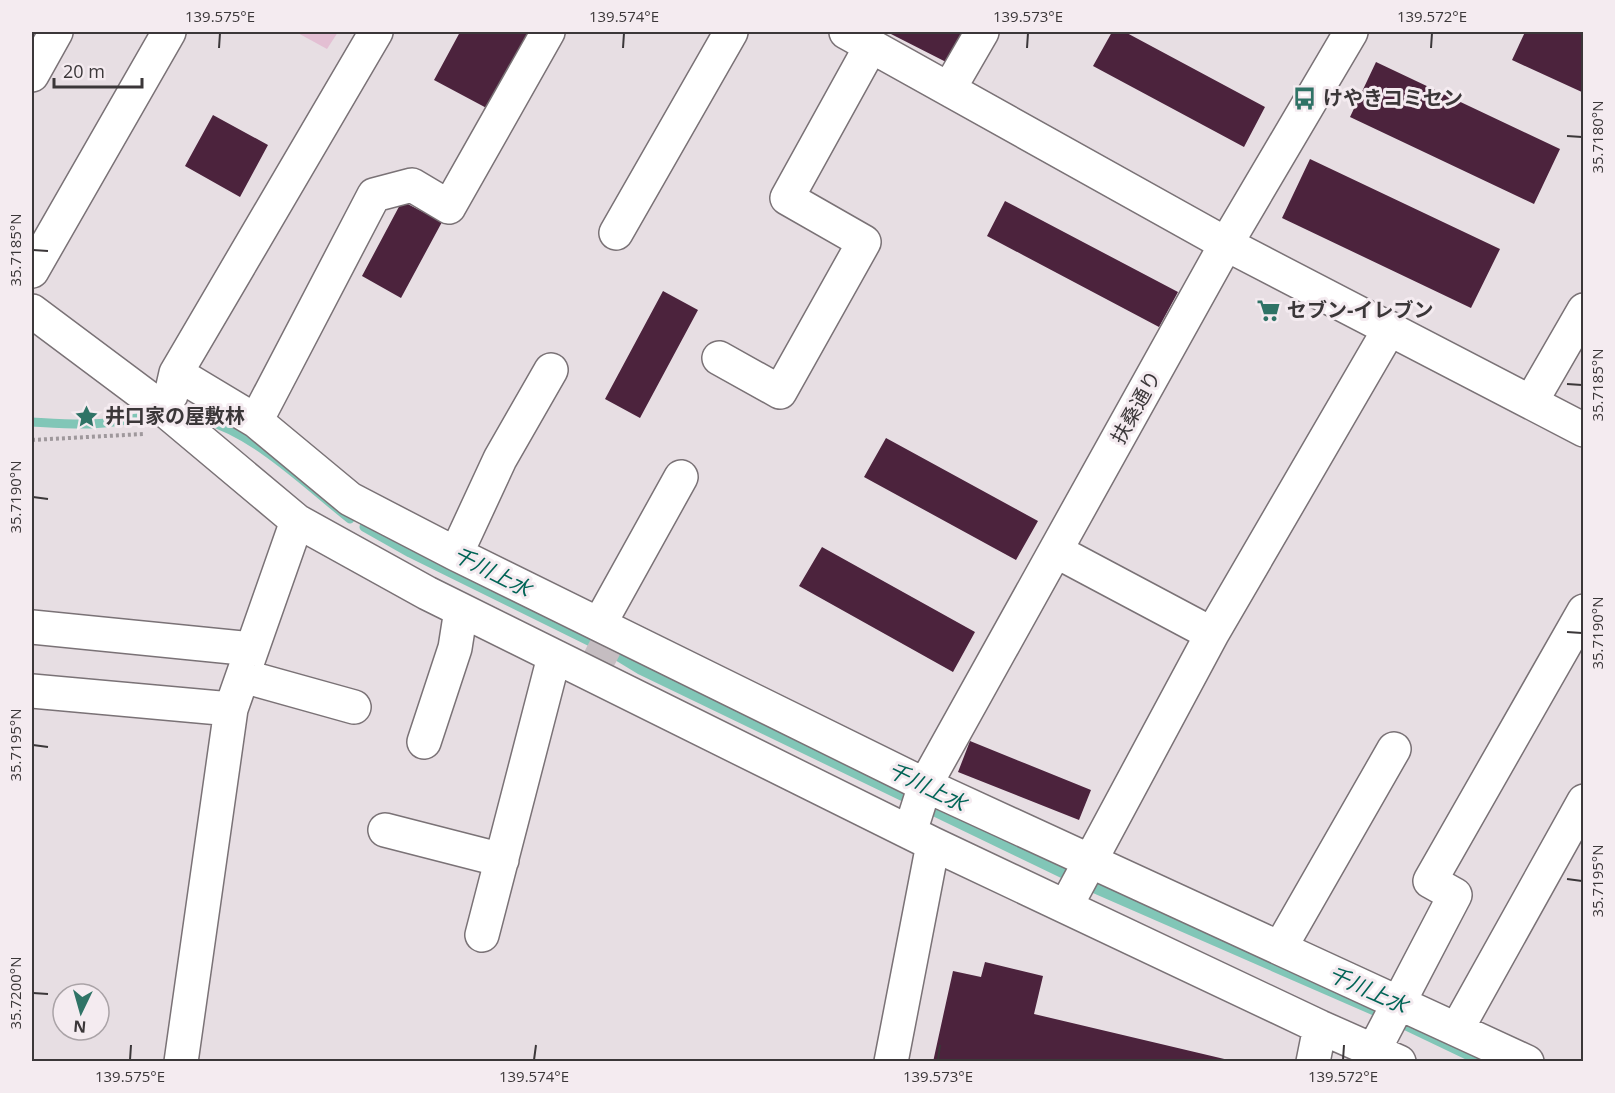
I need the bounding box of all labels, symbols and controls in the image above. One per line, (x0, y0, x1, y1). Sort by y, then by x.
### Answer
text: 139.575°E (185, 6, 255, 26)
text: 139.574°E (589, 6, 659, 26)
text: 139.573°E (993, 6, 1063, 26)
text: 139.572°E (1397, 6, 1467, 26)
scale bar (54, 51, 142, 89)
text: 20 m (63, 59, 105, 83)
place label: けやきコミセン (1323, 84, 1463, 111)
bus stop icon: けやきコミセン (1292, 85, 1318, 111)
text: 35.7180°N (1587, 100, 1607, 174)
text: 35.7185°N (5, 213, 25, 287)
place label: セブン-イレブン (1287, 296, 1433, 323)
supermarket icon: セブン-イレブン (1256, 297, 1282, 323)
text: 35.7185°N (1587, 348, 1607, 422)
street label: 扶桑通り (1104, 365, 1167, 448)
place label: 井口家の屋敷林 (105, 402, 245, 429)
place icon: 井口家の屋敷林 (74, 403, 100, 429)
text: 35.7190°N (5, 460, 25, 534)
water label: 千川上水 (449, 540, 538, 604)
text: 35.7190°N (1587, 596, 1607, 670)
text: 35.7195°N (5, 708, 25, 782)
water label: 千川上水 (884, 755, 973, 818)
text: 35.7195°N (1587, 844, 1607, 918)
text: 35.7200°N (5, 956, 25, 1030)
water label: 千川上水 (1324, 959, 1414, 1020)
north arrow (51, 982, 111, 1042)
text: N (72, 1015, 87, 1038)
text: 139.575°E (95, 1066, 165, 1086)
text: 139.574°E (499, 1066, 569, 1086)
text: 139.573°E (903, 1066, 973, 1086)
text: 139.572°E (1308, 1066, 1378, 1086)

